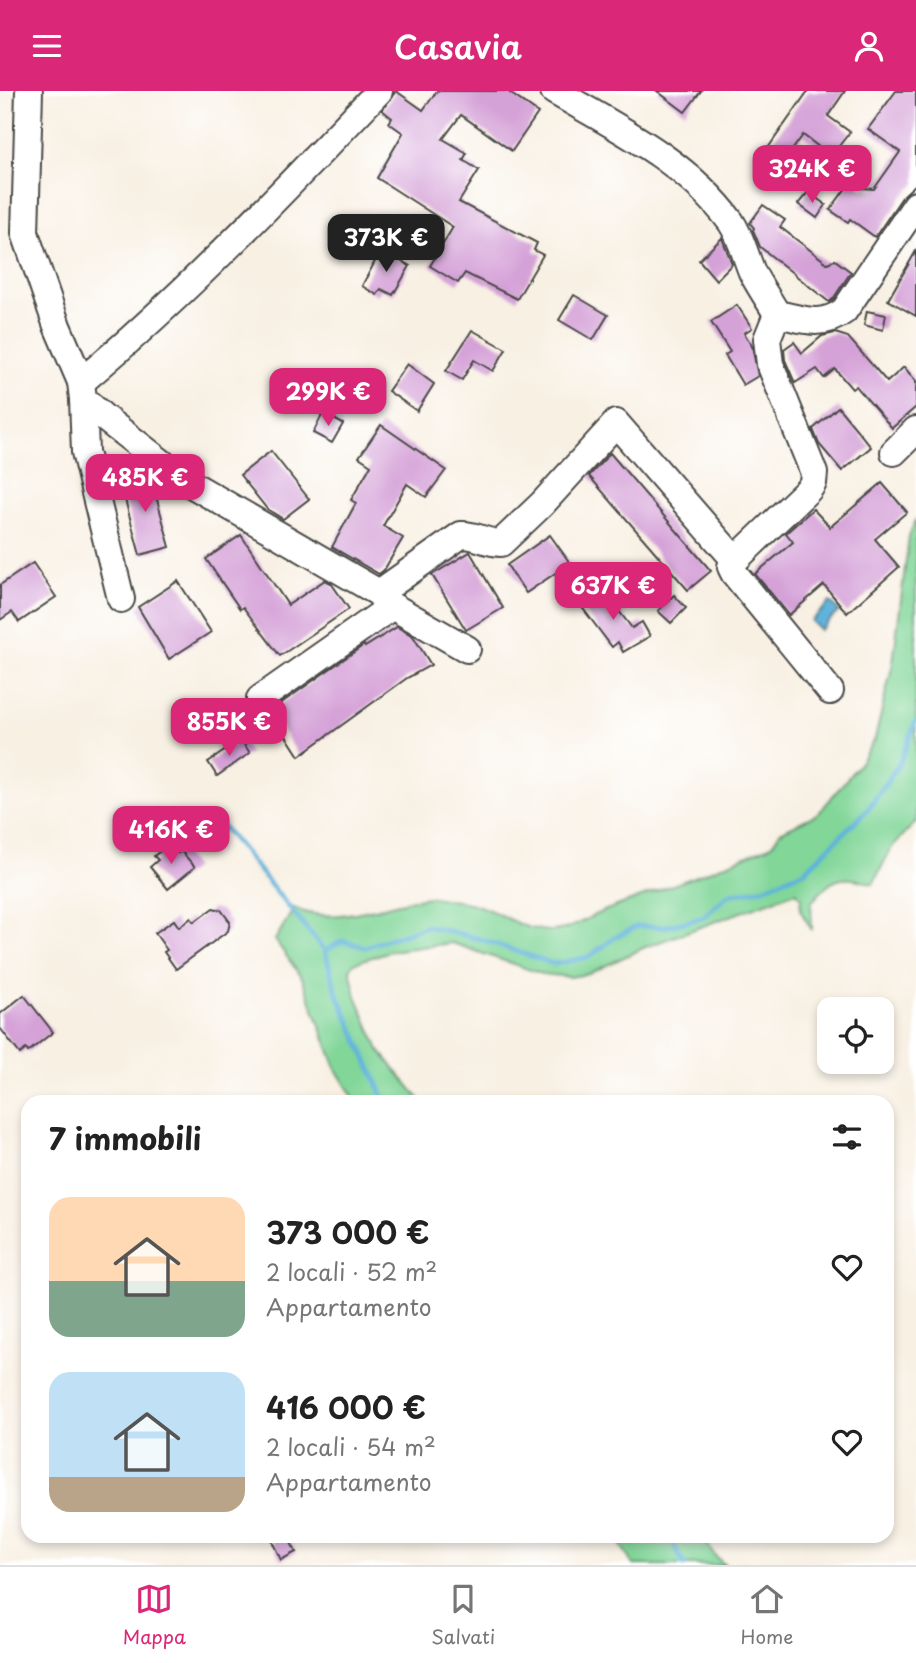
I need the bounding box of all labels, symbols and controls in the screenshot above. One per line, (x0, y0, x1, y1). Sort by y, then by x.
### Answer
text: Casavia (394, 22, 522, 70)
icon: menu (28, 27, 66, 65)
icon: person (850, 27, 888, 65)
pin: 324K € (755, 145, 869, 205)
text: 324K € (769, 150, 855, 185)
pin: 373K € (329, 215, 443, 274)
text: 373K € (344, 219, 428, 254)
pin: 299K € (271, 369, 385, 428)
text: 299K € (285, 373, 371, 408)
pin: 485K € (88, 455, 202, 514)
text: 485K € (102, 459, 188, 494)
pin: 637K € (556, 563, 670, 622)
text: 637K € (571, 567, 655, 602)
pin: 855K € (172, 699, 286, 758)
text: 855K € (187, 703, 271, 738)
pin: 416K € (114, 807, 228, 866)
text: 416K € (129, 811, 213, 846)
map controls (817, 997, 894, 1074)
button: locate (817, 997, 894, 1074)
text: 7 immobili (49, 1115, 201, 1160)
icon: filters (828, 1118, 866, 1156)
text: 373 000 € (266, 1209, 430, 1254)
icon: home (105, 1225, 189, 1309)
icon: heart (828, 1248, 866, 1286)
text: 2 locali · 52 m² (266, 1254, 437, 1289)
text: Appartamento (266, 1289, 432, 1324)
text: 416 000 € (266, 1384, 426, 1429)
icon: home (105, 1400, 189, 1484)
icon: heart (828, 1423, 866, 1461)
text: 2 locali · 54 m² (266, 1429, 436, 1464)
text: Appartamento (266, 1464, 432, 1499)
tab: Mappa (123, 1580, 186, 1650)
tab: Salvati (431, 1580, 495, 1650)
tab: Home (740, 1580, 793, 1650)

